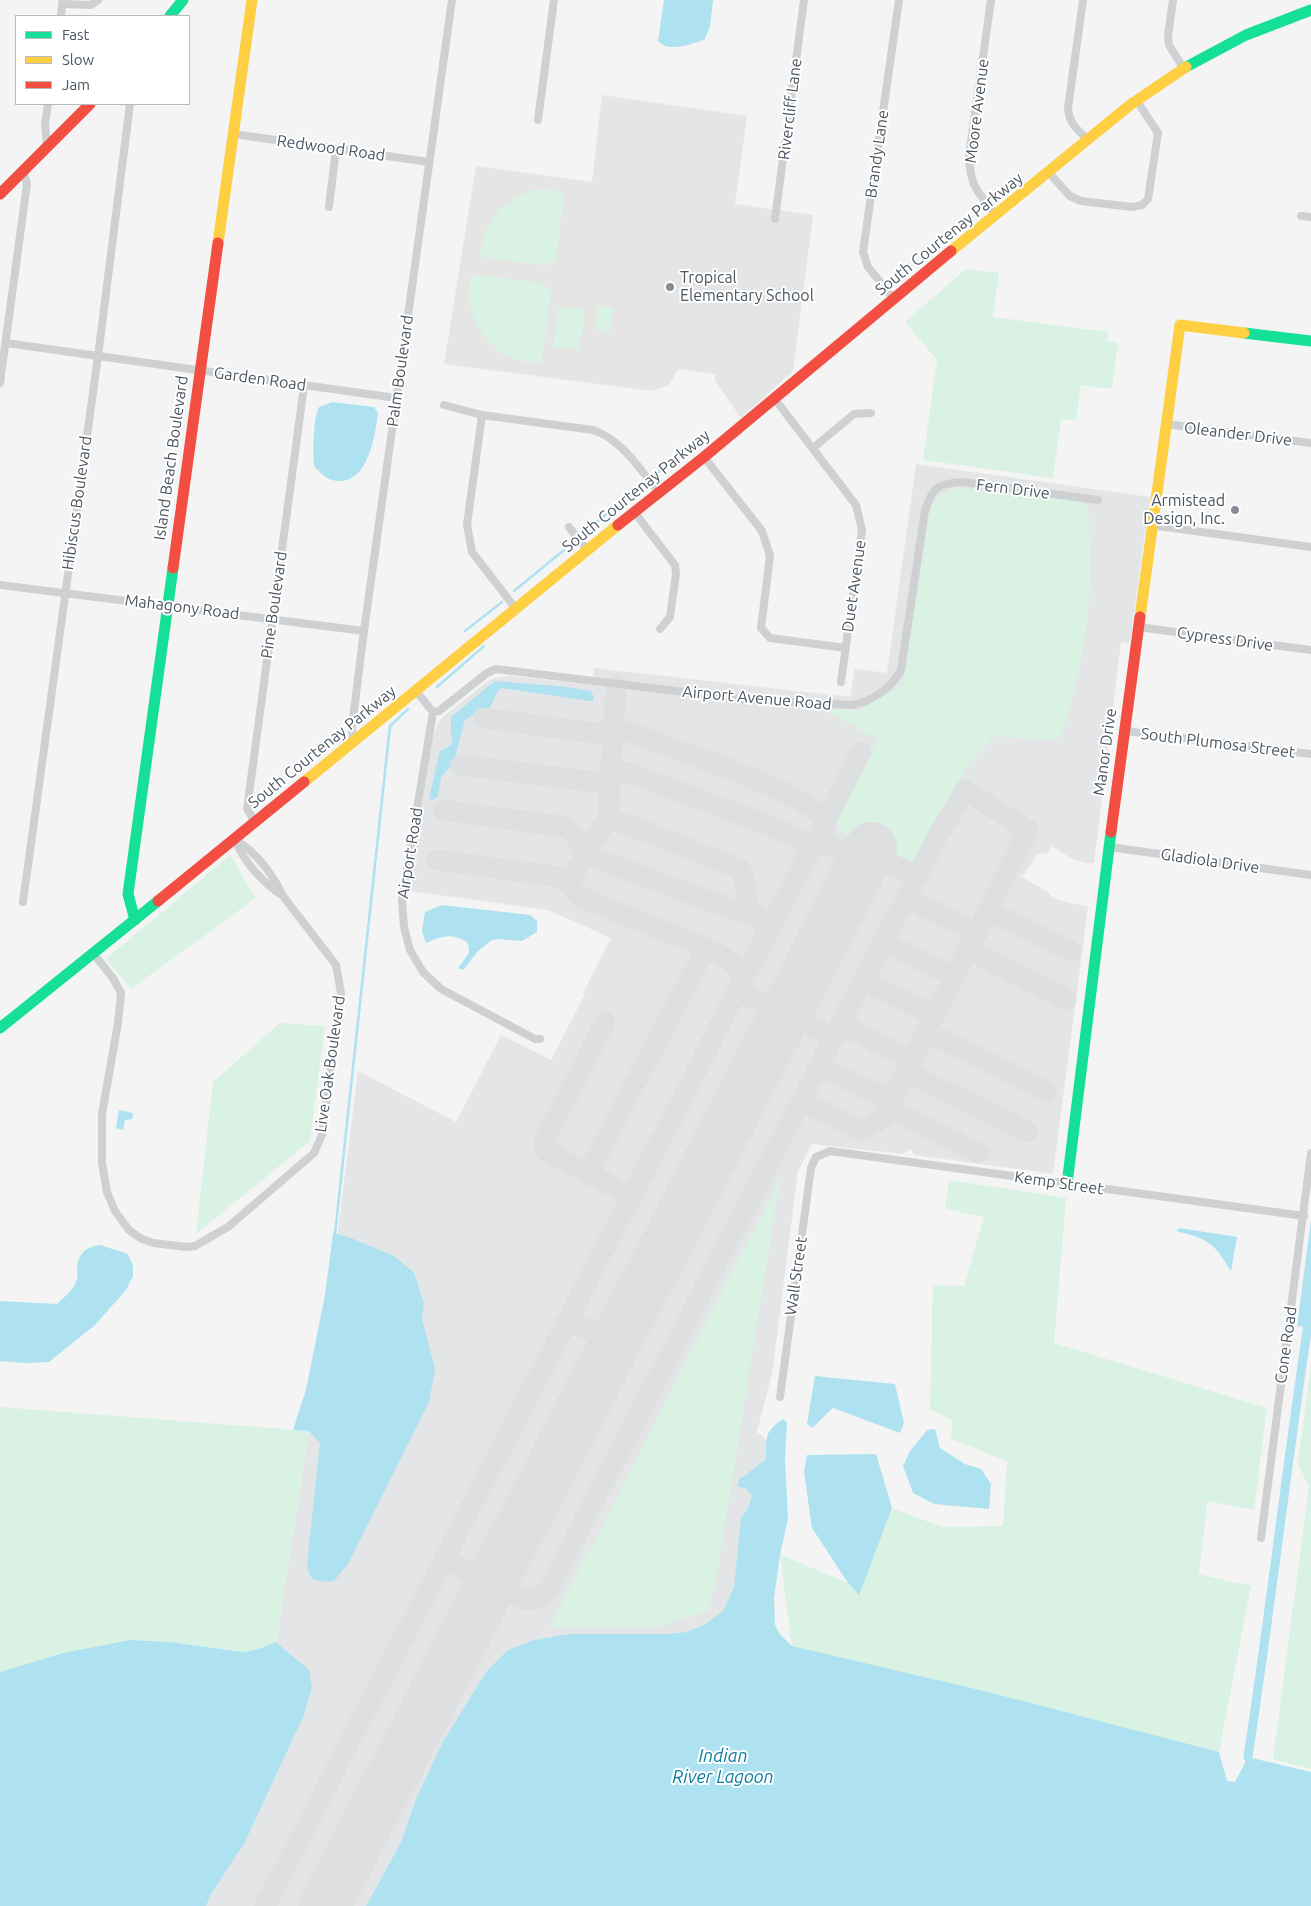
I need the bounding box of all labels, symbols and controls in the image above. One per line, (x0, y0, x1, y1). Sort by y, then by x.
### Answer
legend (15, 15, 190, 105)
text: Fast (62, 26, 89, 43)
text: Slow (62, 51, 94, 68)
street label: Rivercliff Lane (774, 57, 806, 161)
street label: Moore Avenue (961, 58, 993, 164)
text: Jam (62, 76, 90, 93)
street label: Brandy Lane (861, 109, 893, 199)
street label: Redwood Road (276, 131, 386, 165)
street label: South Courtenay Parkway (871, 169, 1027, 299)
place label: Tropical Elementary School (680, 268, 814, 306)
marker: Tropical Elementary School (664, 281, 676, 293)
street label: Palm Boulevard (383, 314, 417, 428)
street label: Garden Road (213, 363, 307, 395)
street label: Island Beach Boulevard (150, 374, 192, 542)
street label: Oleander Drive (1183, 418, 1293, 450)
street label: South Courtenay Parkway (558, 426, 714, 556)
street label: Hibiscus Boulevard (58, 435, 96, 571)
street label: Fern Drive (975, 475, 1051, 503)
place label: Armistead Design, Inc. (1143, 491, 1225, 529)
marker: Armistead Design, Inc. (1229, 504, 1241, 516)
street label: Duet Avenue (838, 539, 870, 633)
street label: Pine Boulevard (257, 550, 291, 660)
street label: Mahagony Road (124, 590, 240, 624)
street label: Cypress Drive (1176, 623, 1274, 655)
street label: South Courtenay Parkway (244, 682, 400, 812)
street label: Airport Avenue Road (682, 682, 832, 714)
street label: Manor Drive (1089, 707, 1121, 797)
street label: South Plumosa Street (1140, 724, 1296, 762)
street label: Airport Road (393, 806, 427, 900)
street label: Gladiola Drive (1159, 845, 1261, 877)
street label: Live Oak Boulevard (311, 994, 349, 1134)
street label: Kemp Street (1013, 1167, 1105, 1199)
street label: Wall Street (781, 1235, 811, 1317)
street label: Cone Road (1271, 1305, 1301, 1385)
water label: Indian River Lagoon (672, 1745, 774, 1788)

